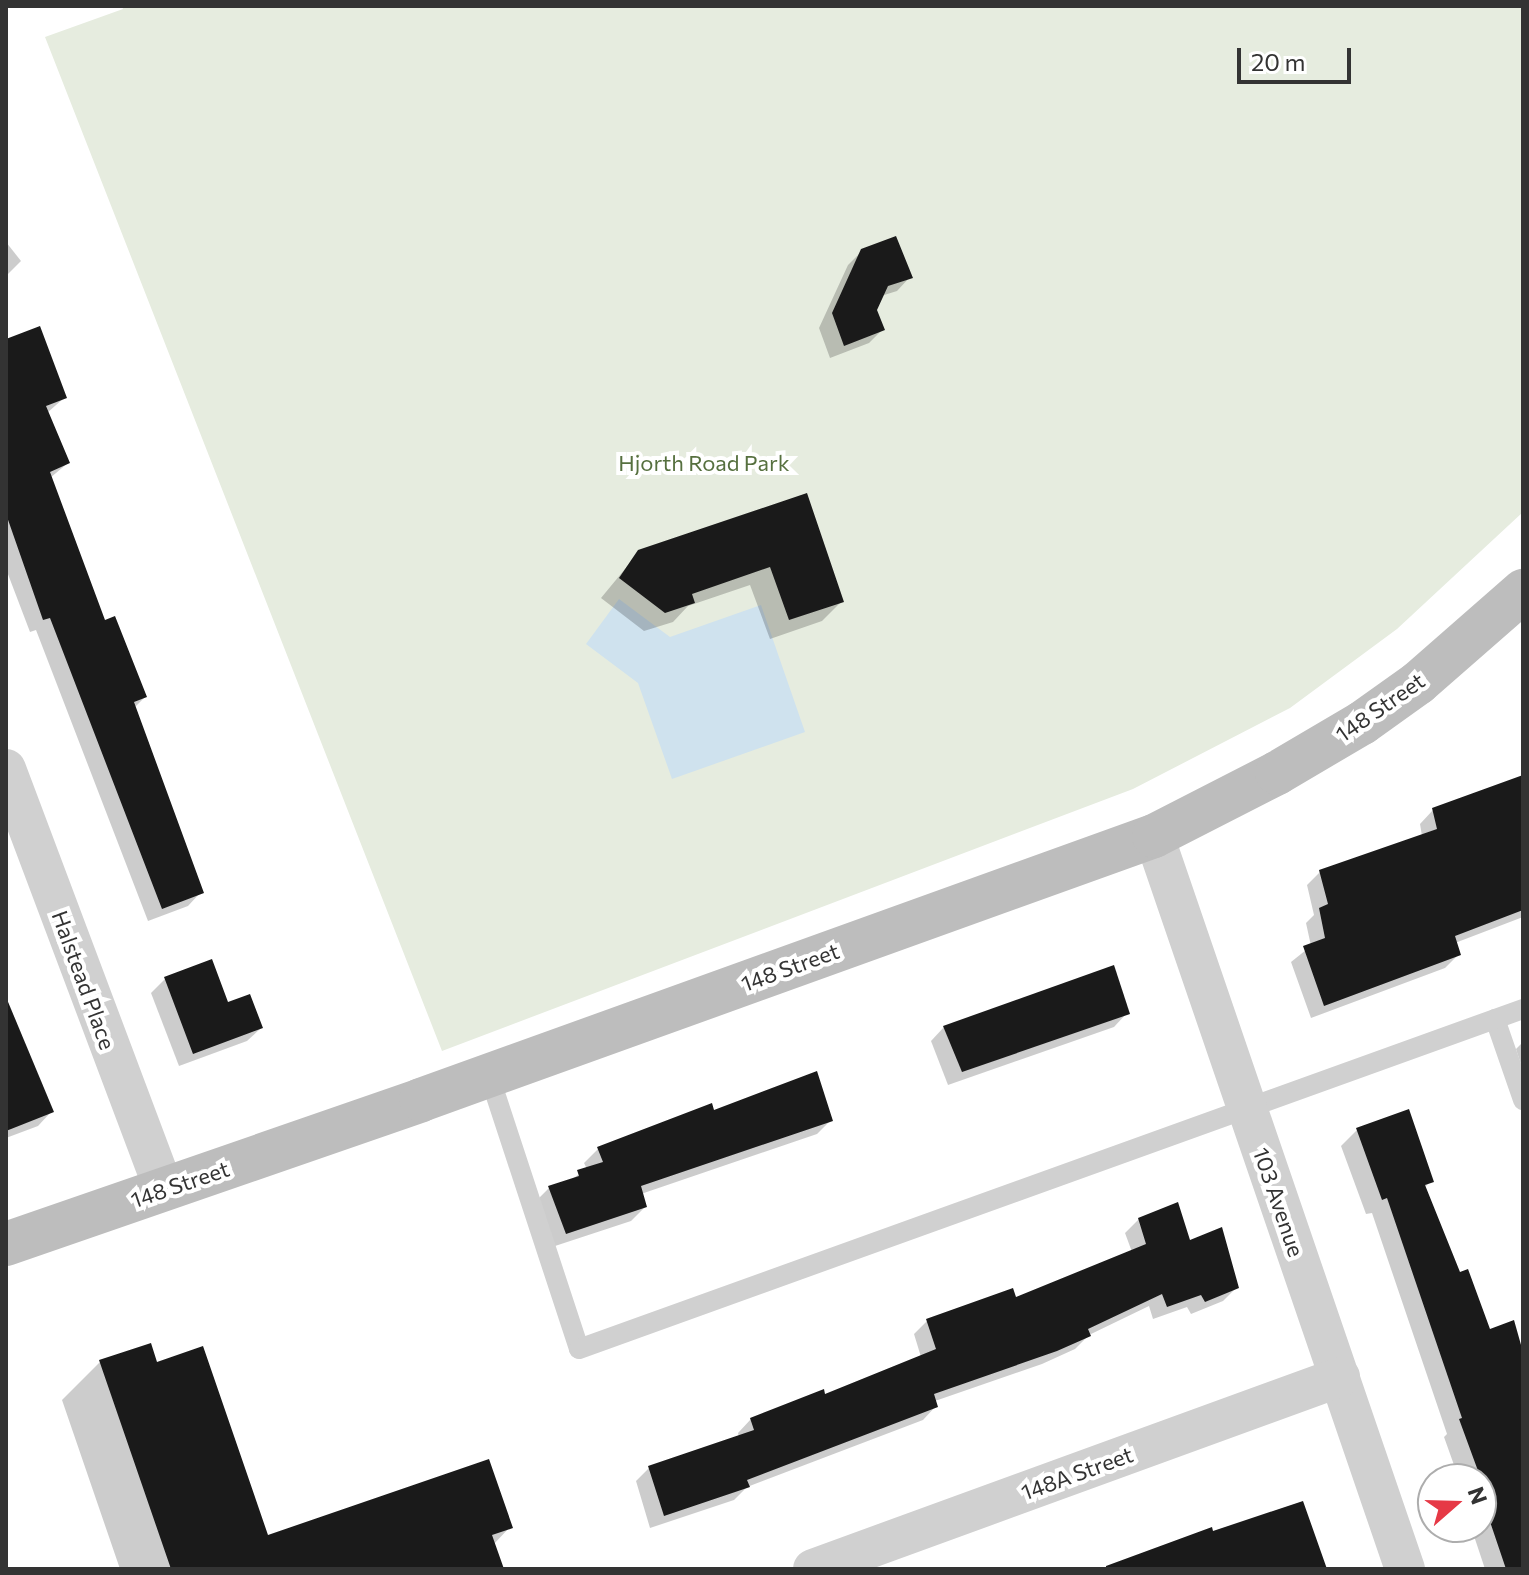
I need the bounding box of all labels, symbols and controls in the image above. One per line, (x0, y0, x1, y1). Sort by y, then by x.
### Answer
scale bar (1241, 32, 1355, 82)
text: 20 m (1251, 47, 1305, 76)
park label: Hjorth Road Park (618, 450, 790, 476)
street label: 148 Street (1331, 667, 1429, 747)
street label: Halstead Place (47, 907, 121, 1053)
street label: 148 Street (737, 937, 843, 997)
street label: 103 Avenue (1248, 1144, 1310, 1260)
street label: 148 Street (127, 1155, 233, 1213)
street label: 148A Street (1017, 1441, 1137, 1505)
north arrow (1417, 1463, 1497, 1543)
text: N (1463, 1483, 1494, 1508)

